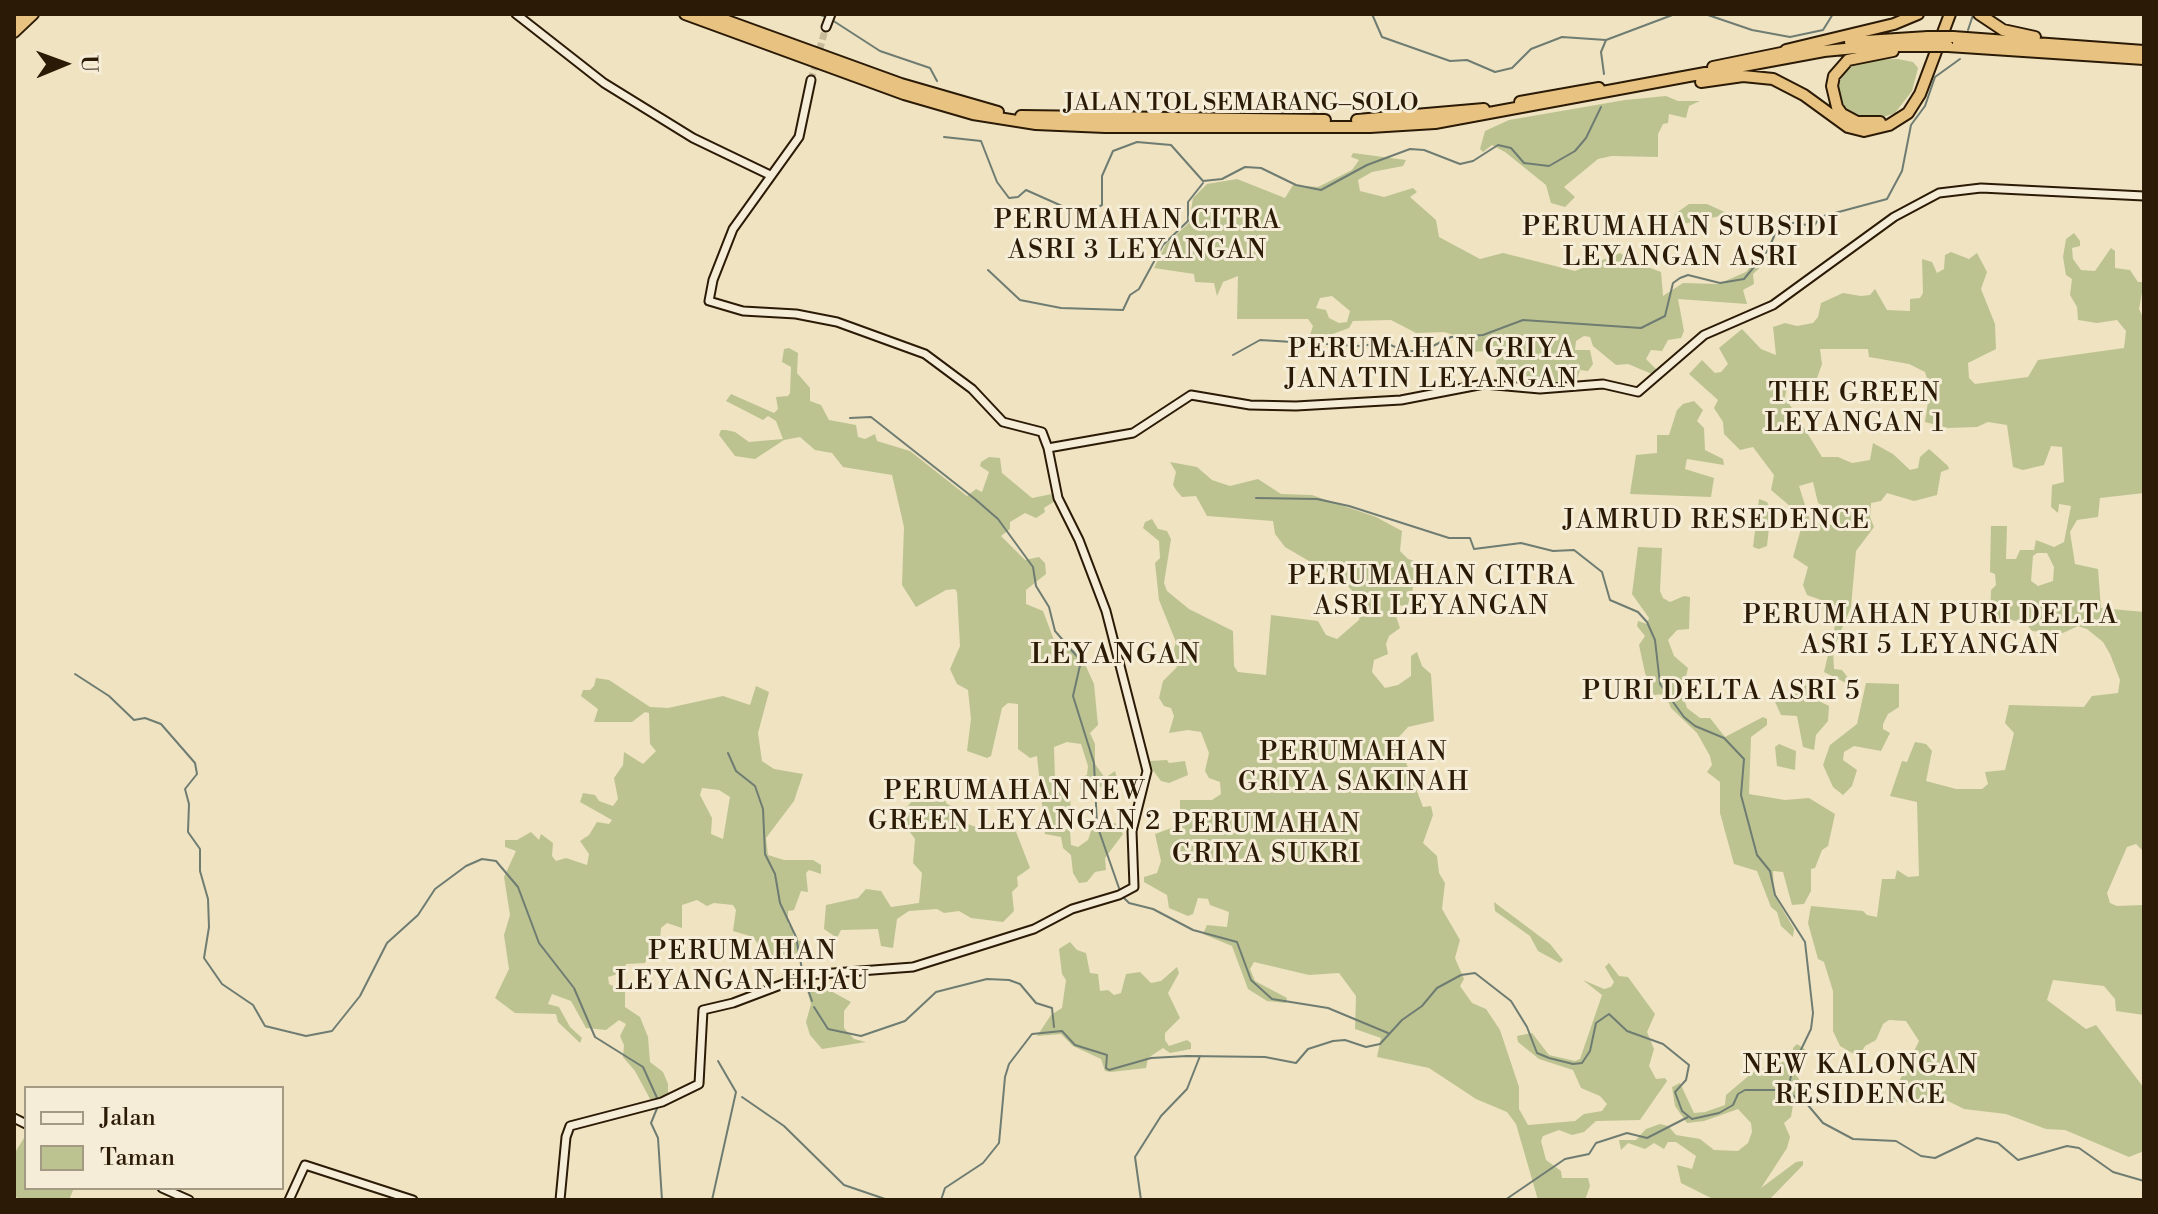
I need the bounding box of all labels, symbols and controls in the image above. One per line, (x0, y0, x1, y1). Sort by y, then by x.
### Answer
north arrow (24, 24, 104, 104)
text: U (75, 55, 102, 72)
street label: JALAN TOL SEMARANG–SOLO (1064, 90, 1418, 118)
district label: PERUMAHAN CITRA ASRI 3 LEYANGAN (994, 206, 1282, 268)
district label: PERUMAHAN SUBSIDI LEYANGAN ASRI (1522, 213, 1840, 274)
district label: PERUMAHAN GRIYA JANATIN LEYANGAN (1285, 335, 1579, 396)
district label: THE GREEN LEYANGAN 1 (1765, 379, 1945, 440)
district label: JAMRUD RESEDENCE (1563, 506, 1871, 538)
district label: PERUMAHAN CITRA ASRI LEYANGAN (1288, 562, 1576, 624)
district label: PERUMAHAN PURI DELTA ASRI 5 LEYANGAN (1743, 601, 2119, 662)
district label: LEYANGAN (1030, 639, 1202, 673)
district label: PURI DELTA ASRI 5 (1582, 677, 1862, 709)
district label: PERUMAHAN GRIYA SAKINAH (1238, 738, 1470, 800)
district label: PERUMAHAN NEW GREEN LEYANGAN 2 (868, 777, 1162, 838)
district label: PERUMAHAN GRIYA SUKRI (1172, 810, 1362, 872)
district label: PERUMAHAN LEYANGAN HIJAU (616, 937, 870, 998)
district label: NEW KALONGAN RESIDENCE (1743, 1051, 1979, 1112)
legend (24, 1086, 284, 1190)
text: Jalan (100, 1103, 156, 1133)
text: Taman (100, 1143, 175, 1173)

